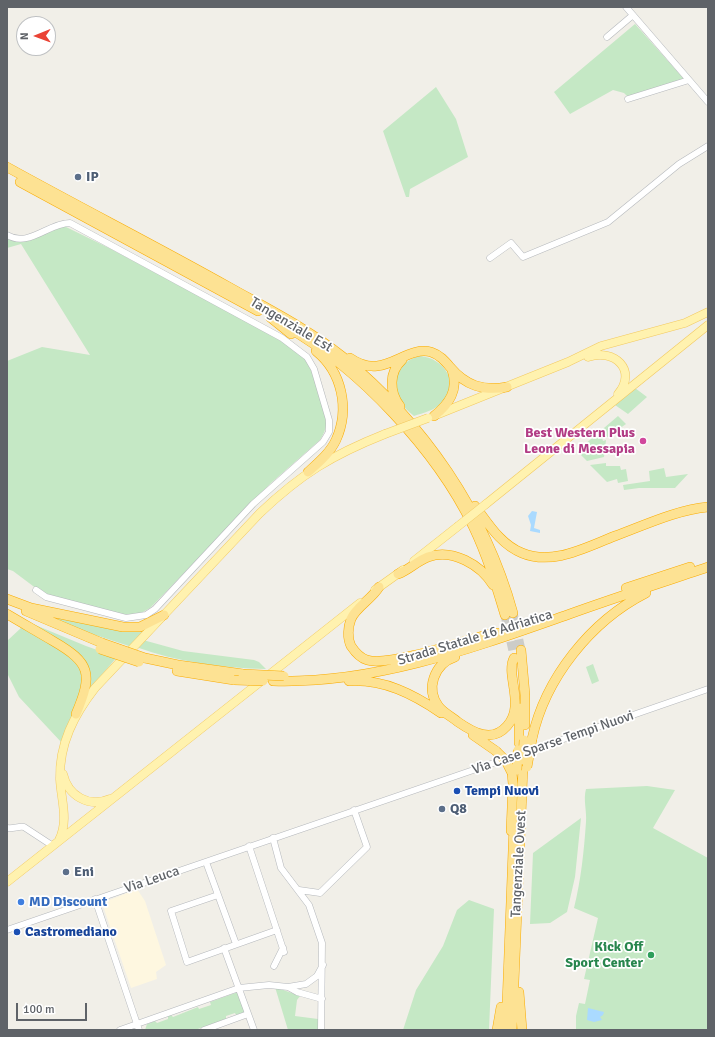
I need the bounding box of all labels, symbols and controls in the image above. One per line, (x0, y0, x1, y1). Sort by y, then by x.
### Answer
north arrow (16, 16, 56, 56)
text: N (18, 32, 31, 40)
place label: IP (86, 169, 99, 185)
marker: IP (73, 172, 83, 182)
street label: Tangenziale Est (247, 294, 335, 356)
place label: Best Western Plus Leone di Messapia (524, 425, 635, 458)
marker: Best Western Plus Leone di Messapia (638, 436, 648, 446)
street label: Strada Statale 16 Adriatica (396, 606, 554, 670)
street label: Via Case Sparse Tempi Nuovi (470, 707, 636, 779)
place label: Tempi Nuovi (465, 783, 539, 799)
marker: Tempi Nuovi (452, 786, 462, 796)
place label: Q8 (450, 801, 467, 817)
marker: Q8 (437, 804, 447, 814)
street label: Tangenziale Ovest (508, 810, 530, 918)
street label: Via Leuca (122, 863, 182, 897)
place label: Eni (74, 864, 94, 880)
marker: Eni (61, 867, 71, 877)
place label: MD Discount (29, 894, 107, 910)
marker: MD Discount (16, 897, 26, 907)
place label: Castromediano (25, 924, 117, 940)
marker: Castromediano (12, 927, 22, 937)
place label: Kick Off Sport Center (565, 939, 643, 972)
marker: Kick Off Sport Center (646, 950, 656, 960)
scale bar (18, 995, 89, 1021)
text: 100 m (23, 1002, 55, 1017)

